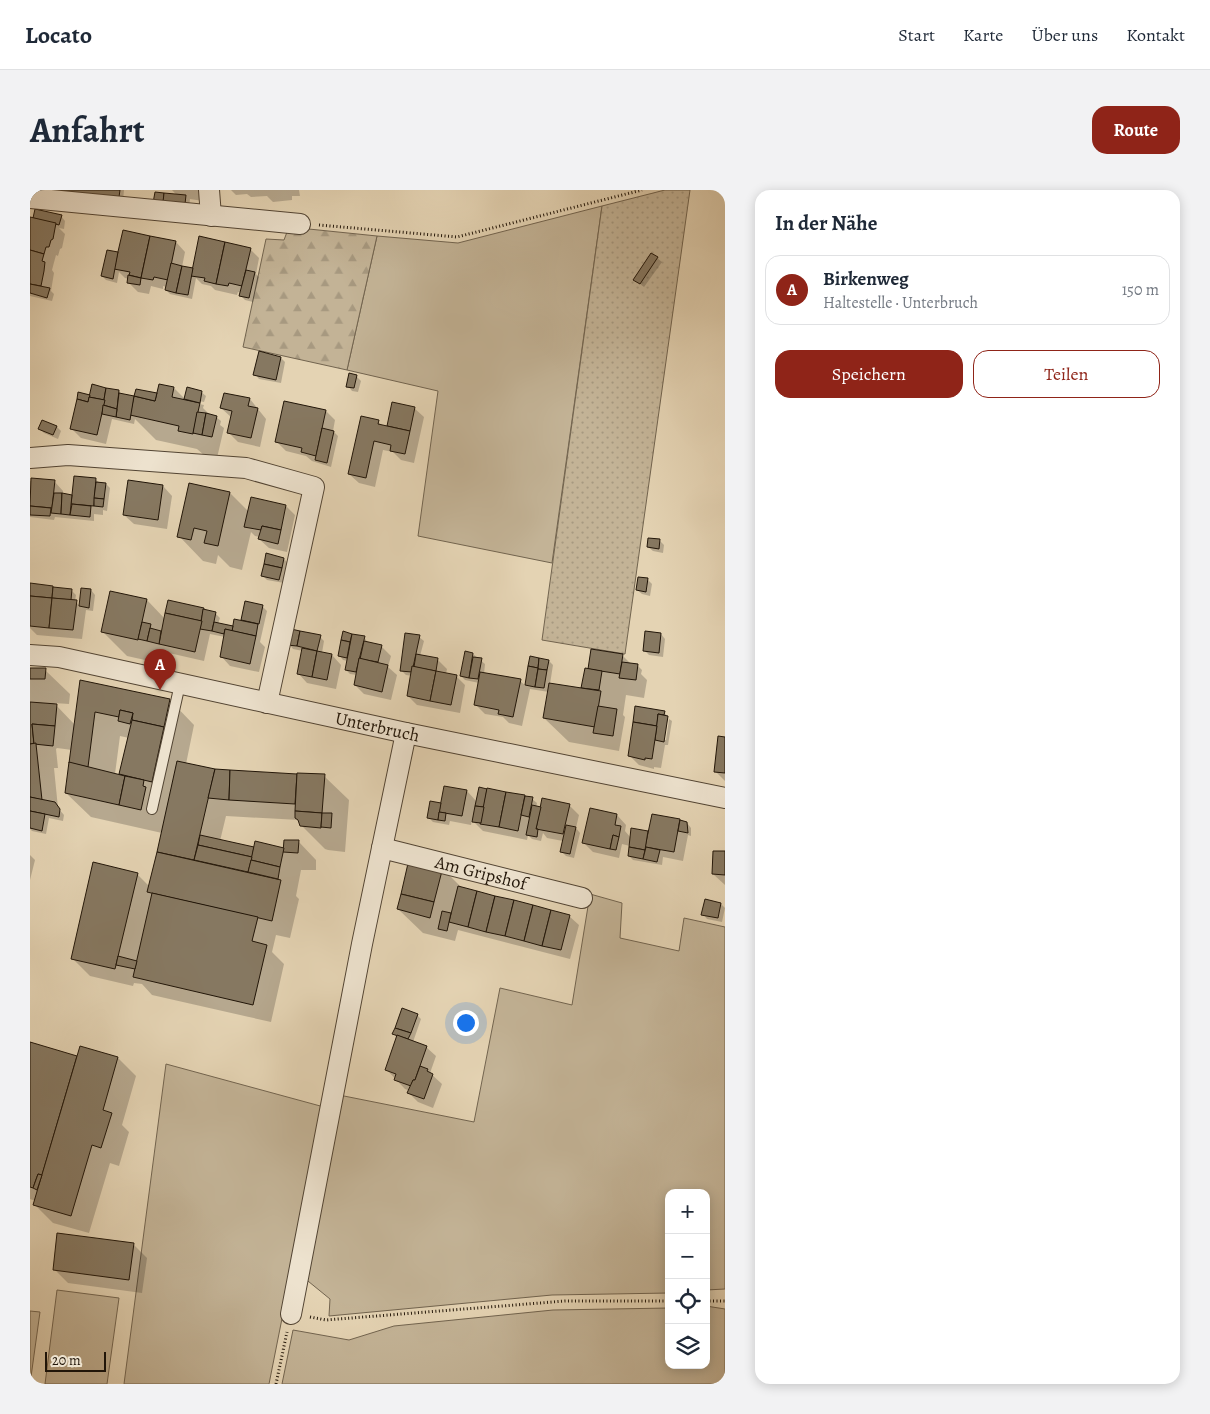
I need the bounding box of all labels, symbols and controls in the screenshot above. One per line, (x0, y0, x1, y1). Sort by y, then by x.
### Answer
text: Locato (25, 19, 92, 51)
text: Start (898, 23, 935, 47)
text: Karte (963, 23, 1003, 47)
text: Über uns (1031, 23, 1098, 47)
text: Kontakt (1126, 23, 1185, 47)
text: Anfahrt (30, 106, 145, 154)
button: Route (1092, 106, 1180, 154)
text: In der Nähe (775, 209, 877, 237)
text: Birkenweg (823, 266, 909, 292)
text: A (787, 279, 797, 301)
text: 150 m (1122, 279, 1159, 301)
text: Haltestelle · Unterbruch (823, 292, 978, 314)
button: Speichern (775, 350, 963, 398)
button: Teilen (973, 350, 1160, 398)
pin: A (144, 649, 176, 690)
street label: Unterbruch (333, 706, 422, 748)
street label: Am Gripshof (432, 849, 532, 896)
your location (453, 1010, 479, 1036)
map controls (665, 1189, 710, 1369)
button: + (665, 1189, 710, 1234)
button: − (665, 1234, 710, 1279)
button: locate (665, 1279, 710, 1324)
button: layers (665, 1324, 710, 1369)
scale bar (45, 1349, 106, 1372)
text: 20 m (52, 1351, 81, 1370)

